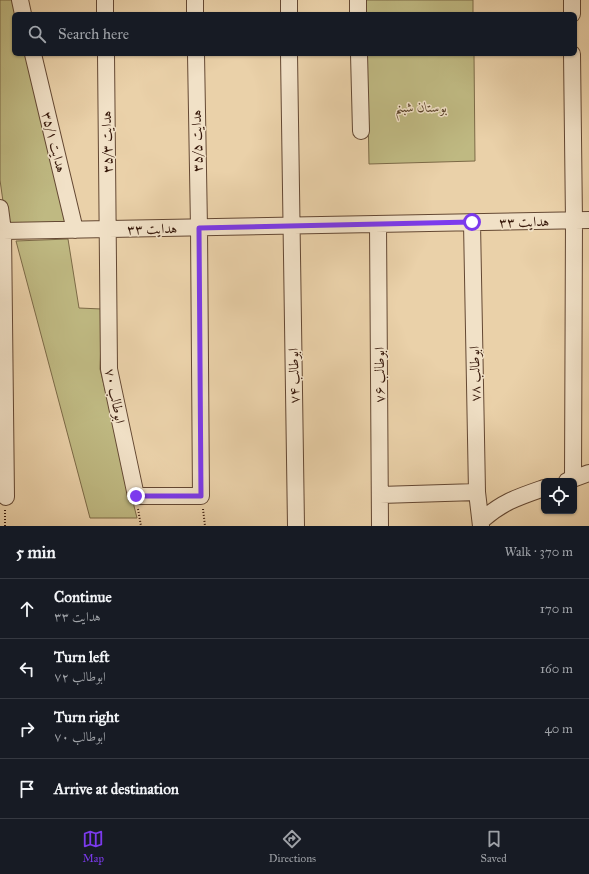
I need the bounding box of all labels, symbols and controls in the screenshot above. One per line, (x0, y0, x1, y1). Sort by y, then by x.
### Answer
search box (12, 12, 577, 56)
icon: search (26, 23, 48, 45)
text: Search here (58, 25, 129, 43)
park label: بوستان شبنم (395, 99, 448, 121)
street label: هدایت ۳۵/۱ (38, 110, 70, 174)
street label: هدایت ۳۵/۵ (188, 110, 206, 172)
street label: هدایت ۳۵/۳ (98, 111, 116, 173)
route start (463, 213, 481, 231)
street label: هدایت ۳۳ (499, 213, 549, 231)
street label: هدایت ۳۳ (127, 220, 177, 238)
street label: ابوطالب ۷۸ (466, 346, 485, 402)
street label: ابوطالب ۷۶ (371, 347, 389, 403)
street label: ابوطالب ۷۴ (285, 348, 304, 404)
street label: ابوطالب ۷۰ (100, 367, 129, 425)
map controls (541, 478, 577, 514)
button: locate (541, 478, 577, 514)
route end (127, 487, 145, 505)
text: 5 min (16, 542, 56, 563)
text: Walk · 370 m (504, 544, 573, 560)
text: Continue (54, 588, 112, 606)
icon: ahead (16, 598, 38, 620)
text: 170 m (540, 601, 573, 617)
text: هدایت ۳۳ (54, 609, 101, 625)
text: Turn left (54, 648, 110, 666)
icon: left (16, 658, 38, 680)
text: 160 m (540, 661, 573, 677)
text: ابوطالب ۷۲ (54, 669, 106, 685)
text: Turn right (54, 708, 119, 726)
icon: right (16, 718, 38, 740)
text: 40 m (544, 721, 573, 737)
text: ابوطالب ۷۰ (54, 729, 106, 745)
icon: arrive (16, 778, 38, 800)
text: Arrive at destination (54, 780, 179, 798)
tab: Map (82, 828, 104, 865)
tab: Directions (269, 828, 316, 865)
tab: Saved (481, 828, 507, 865)

